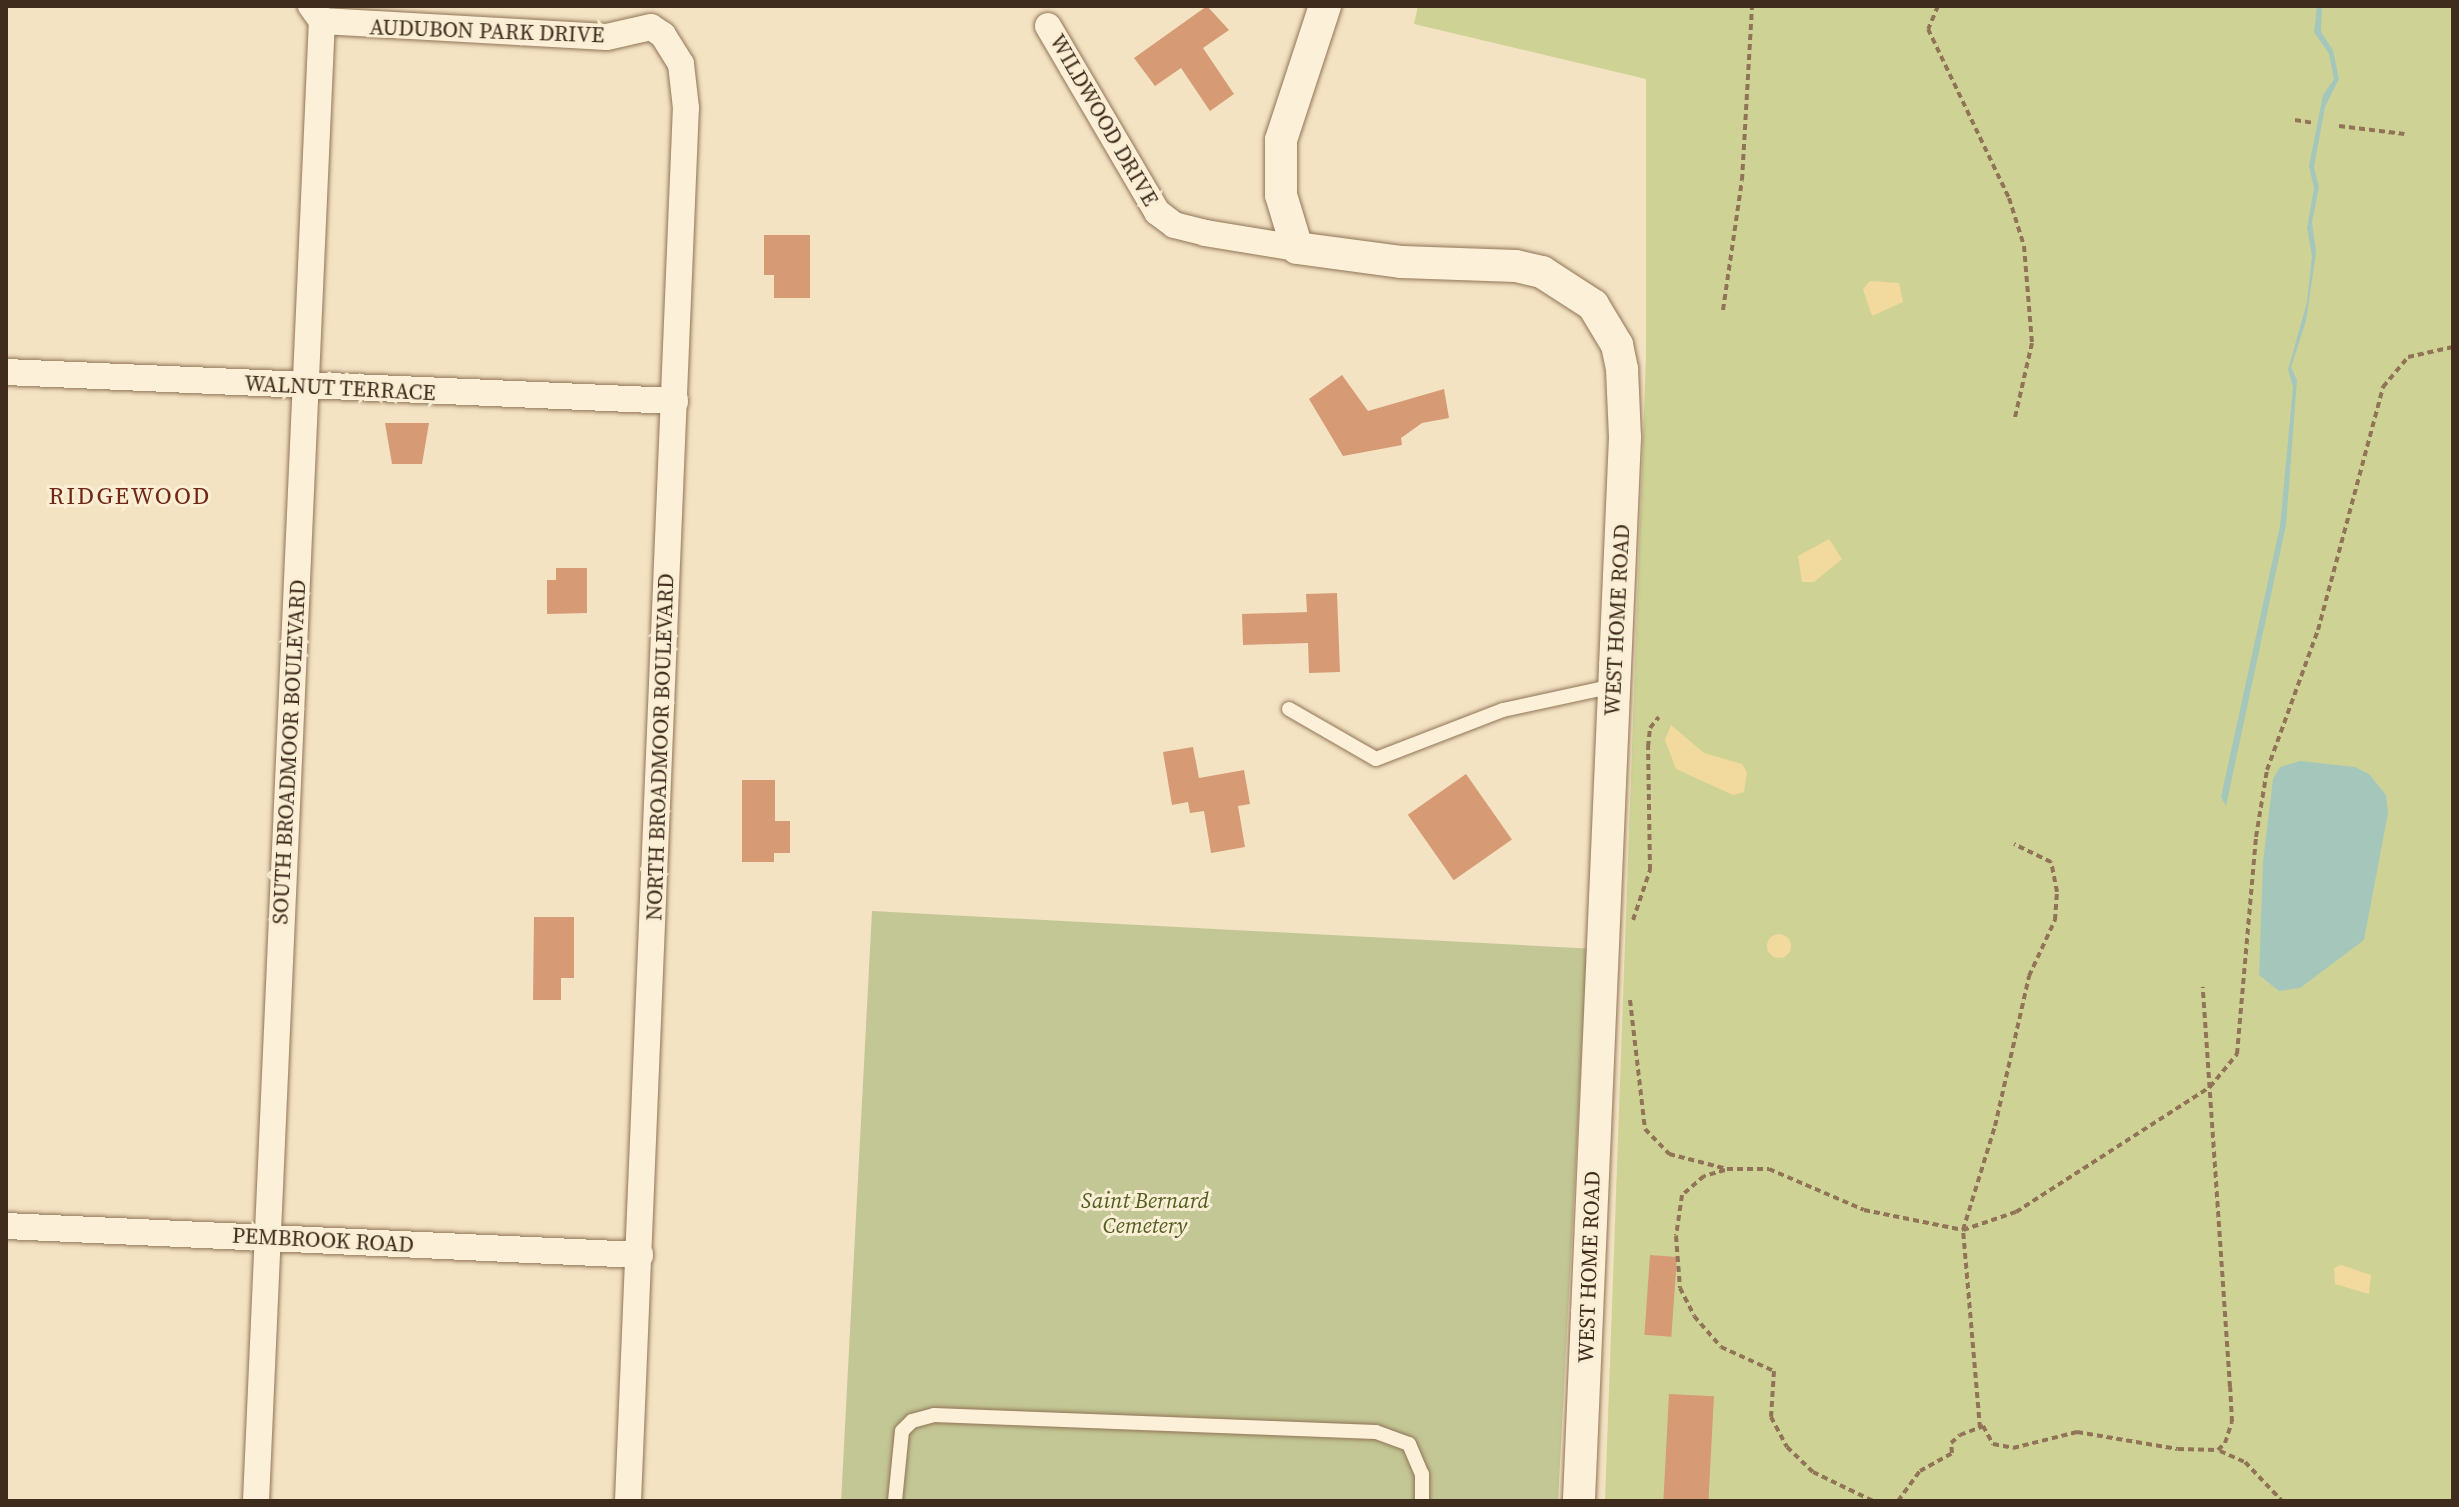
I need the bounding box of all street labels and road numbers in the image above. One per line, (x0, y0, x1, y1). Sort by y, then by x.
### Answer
street label: AUDUBON PARK DRIVE (369, 14, 605, 48)
street label: WILDWOOD DRIVE (1044, 29, 1164, 211)
street label: WALNUT TERRACE (243, 370, 437, 406)
street label: WEST HOME ROAD (1599, 523, 1635, 717)
street label: NORTH BROADMOOR BOULEVARD (641, 573, 679, 921)
street label: SOUTH BROADMOOR BOULEVARD (267, 579, 311, 925)
street label: WEST HOME ROAD (1572, 1170, 1606, 1364)
street label: PEMBROOK ROAD (231, 1222, 415, 1258)

